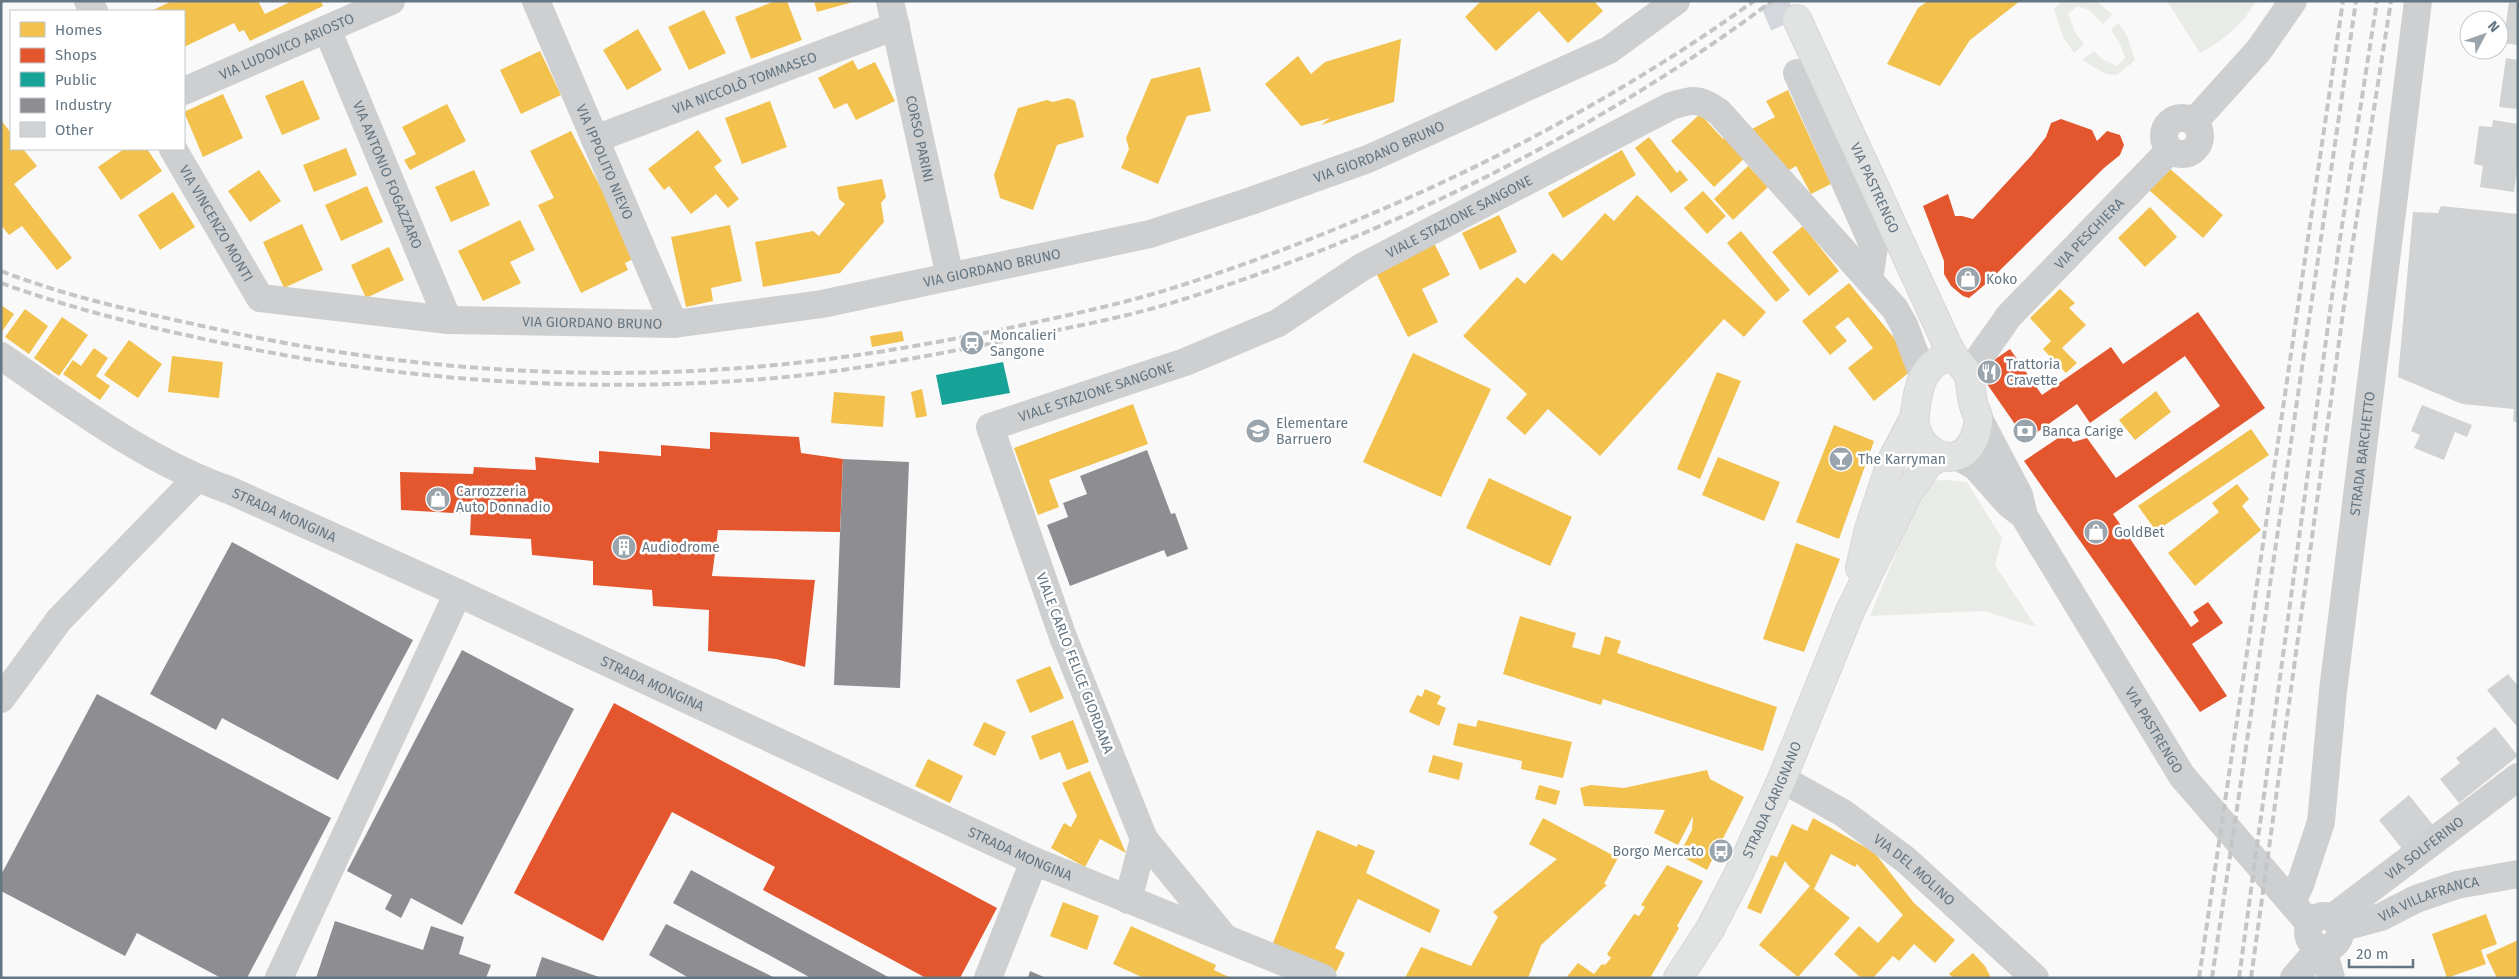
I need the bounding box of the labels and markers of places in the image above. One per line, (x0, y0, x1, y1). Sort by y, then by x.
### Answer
shop icon: Koko (1955, 266, 1981, 292)
place label: Koko (1986, 271, 2017, 288)
place label: Moncalieri Sangone (990, 327, 1056, 360)
station icon: Moncalieri Sangone (959, 330, 985, 356)
place label: Trattoria Cravette (2006, 356, 2060, 389)
restaurant icon: Trattoria Cravette (1976, 359, 2002, 385)
place label: Elementare Barruero (1276, 415, 1348, 448)
school or university icon: Elementare Barruero (1245, 418, 1271, 444)
bank icon: Banca Carige (2012, 418, 2038, 444)
place label: Banca Carige (2042, 423, 2124, 440)
bar icon: The Karryman (1828, 446, 1854, 472)
place label: The Karryman (1858, 451, 1946, 468)
place label: Carrozzeria Auto Donnadio (456, 483, 551, 516)
shop icon: Carrozzeria Auto Donnadio (425, 486, 451, 512)
shop icon: GoldBet (2083, 519, 2109, 545)
place label: GoldBet (2114, 524, 2166, 541)
building icon: Audiodrome (611, 534, 637, 560)
place label: Audiodrome (642, 539, 720, 556)
bus stop icon: Borgo Mercato (1708, 838, 1734, 864)
place label: Borgo Mercato (1612, 843, 1704, 860)

